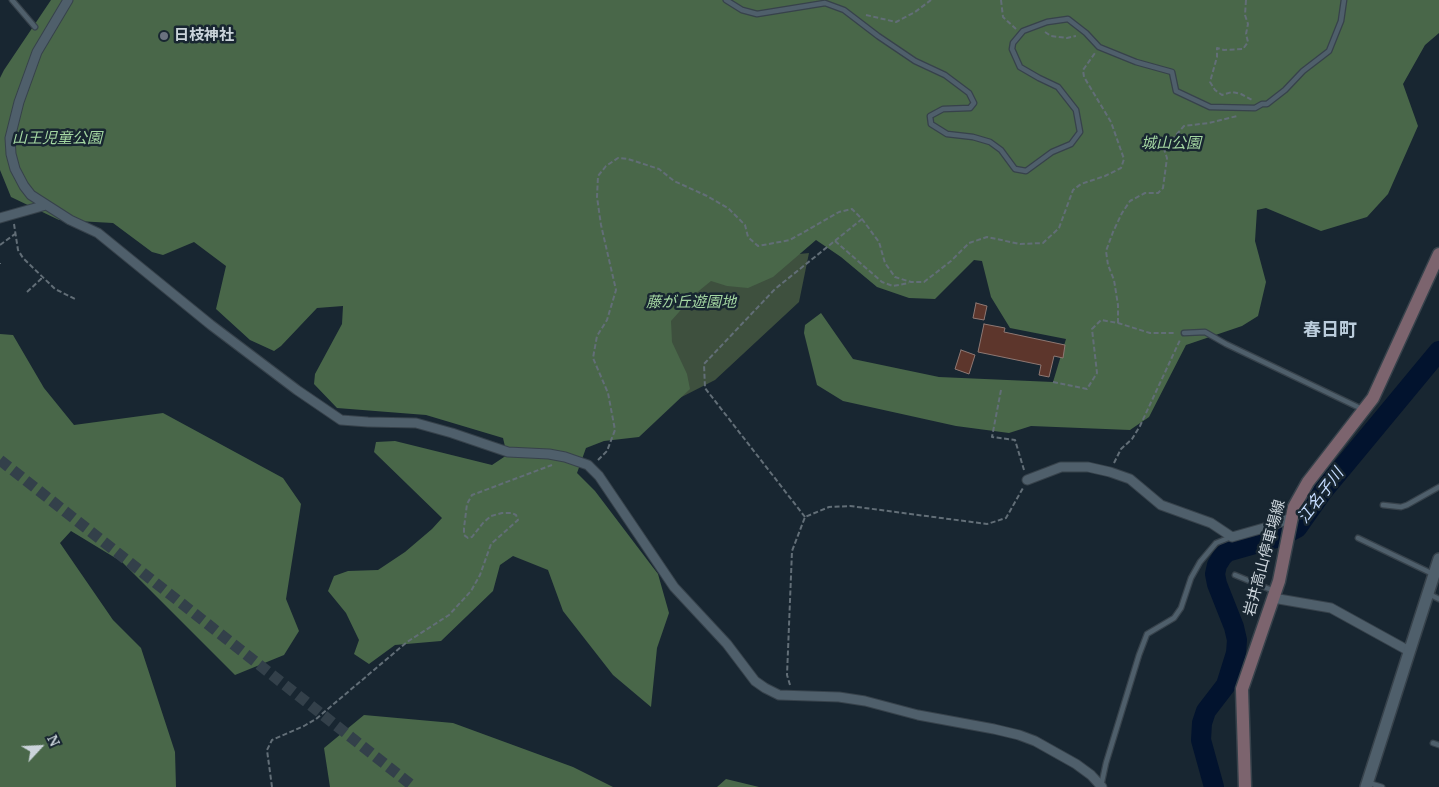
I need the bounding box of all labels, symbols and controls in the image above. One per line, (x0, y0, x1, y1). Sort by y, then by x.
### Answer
place label: 日枝神社 (174, 27, 234, 45)
marker: 日枝神社 (158, 30, 170, 42)
park label: 山王児童公園 (12, 130, 102, 148)
park label: 城山公園 (1141, 135, 1201, 153)
park label: 藤が丘遊園地 (646, 294, 736, 312)
district label: 春日町 (1303, 320, 1357, 342)
water label: 江名子川 (1294, 465, 1348, 527)
street label: 岩井高山停車場線 (1241, 498, 1289, 618)
north arrow (15, 722, 65, 772)
text: N (43, 732, 65, 749)

